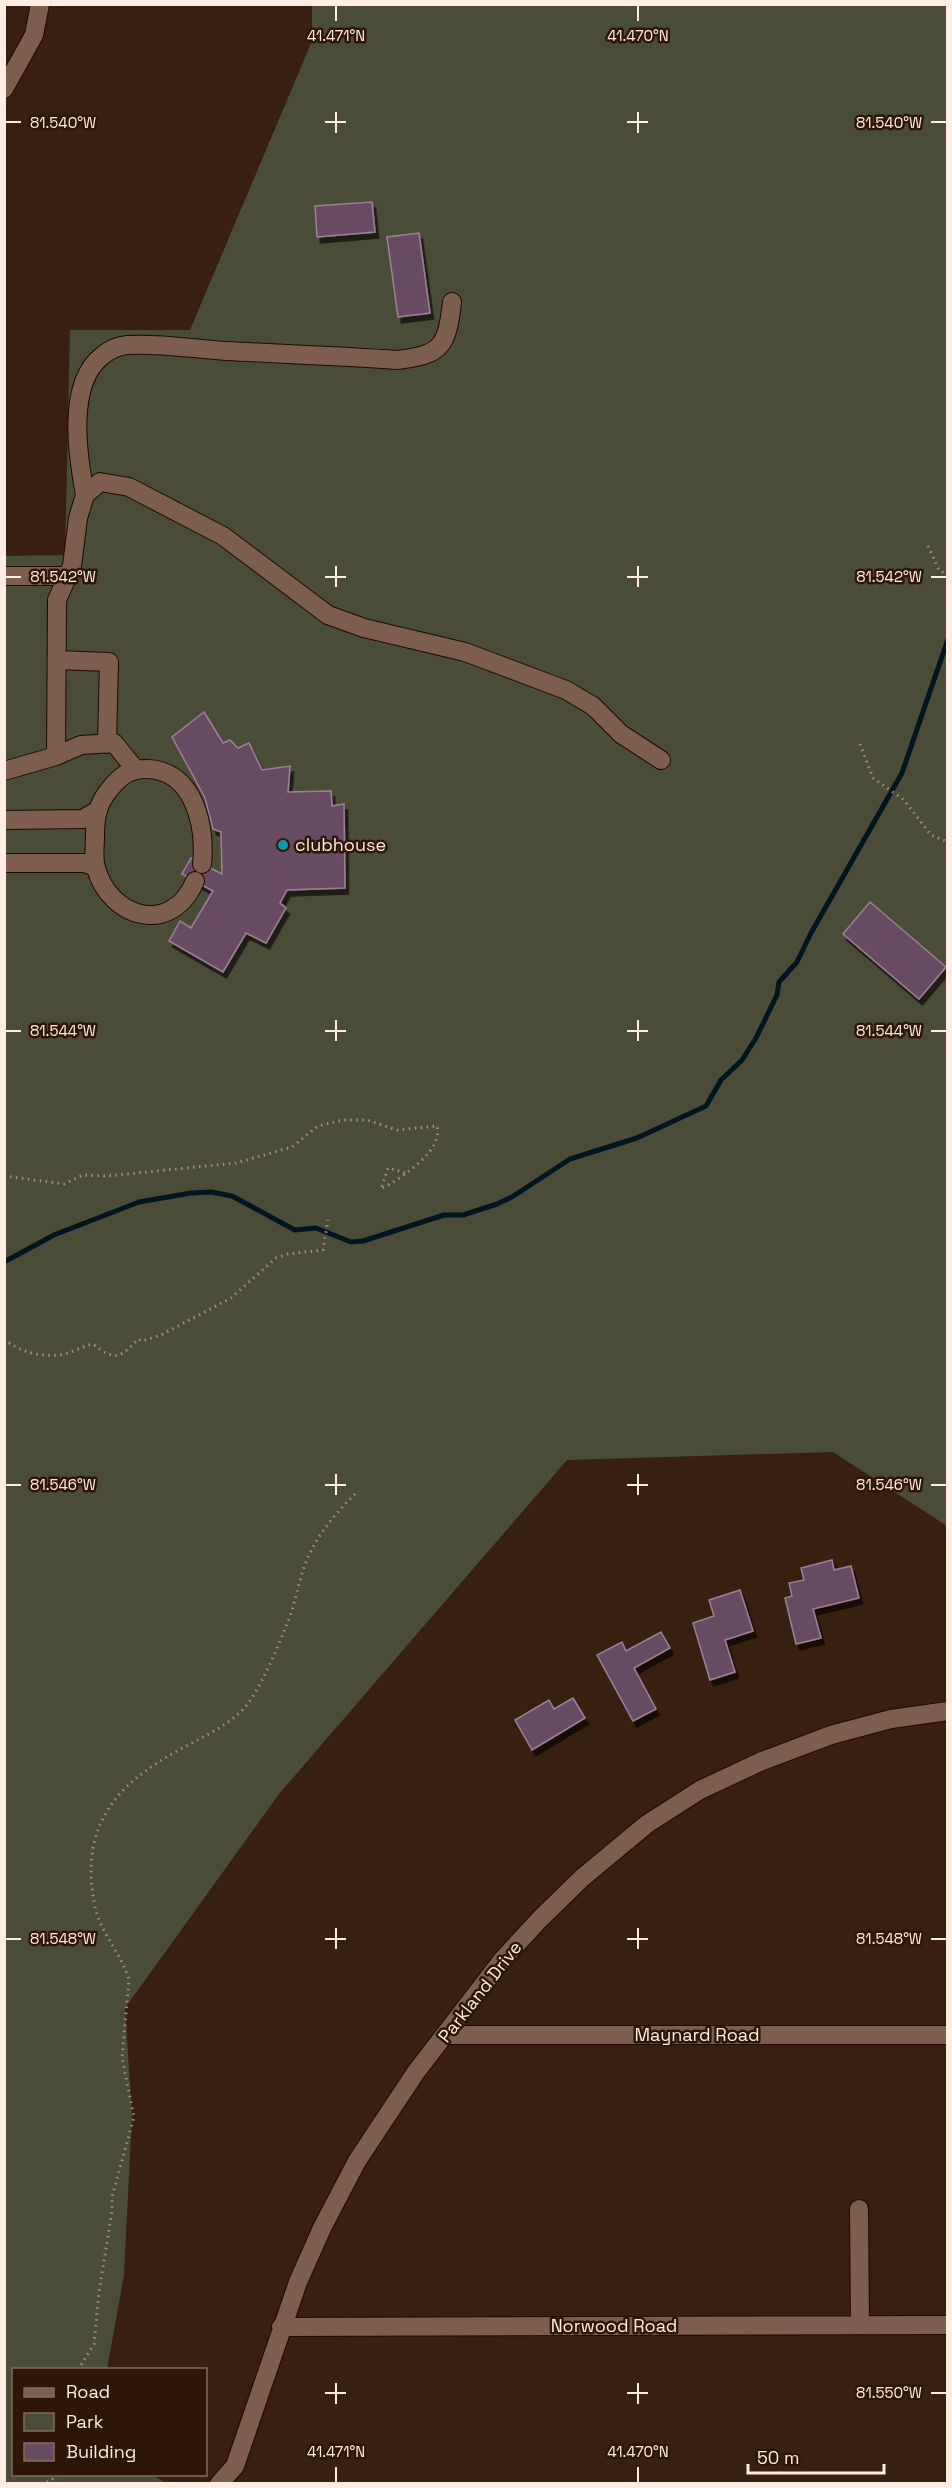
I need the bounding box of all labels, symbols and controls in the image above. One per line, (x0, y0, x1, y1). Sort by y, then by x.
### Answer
text: 41.471°N (307, 26, 365, 45)
text: 41.470°N (607, 26, 669, 45)
text: 81.540°W (30, 113, 96, 132)
text: 81.540°W (856, 113, 922, 132)
text: 81.542°W (30, 567, 96, 586)
text: 81.542°W (856, 567, 922, 586)
place label: clubhouse (295, 833, 386, 856)
marker: clubhouse (276, 838, 290, 852)
text: 81.544°W (30, 1021, 96, 1040)
text: 81.544°W (856, 1021, 922, 1040)
text: 81.546°W (30, 1475, 96, 1494)
text: 81.546°W (856, 1475, 922, 1494)
text: 81.548°W (30, 1929, 96, 1948)
text: 81.548°W (856, 1929, 922, 1948)
street label: Parkland Drive (433, 1936, 526, 2047)
street label: Maynard Road (635, 2023, 759, 2046)
street label: Norwood Road (551, 2314, 677, 2337)
legend (12, 2368, 207, 2476)
text: Road (66, 2380, 110, 2403)
text: 81.550°W (856, 2383, 922, 2402)
text: Park (66, 2410, 104, 2433)
scale bar (748, 2437, 884, 2475)
text: Building (66, 2440, 136, 2463)
text: 41.471°N (307, 2442, 365, 2461)
text: 41.470°N (607, 2442, 669, 2461)
text: 50 m (757, 2446, 799, 2469)

